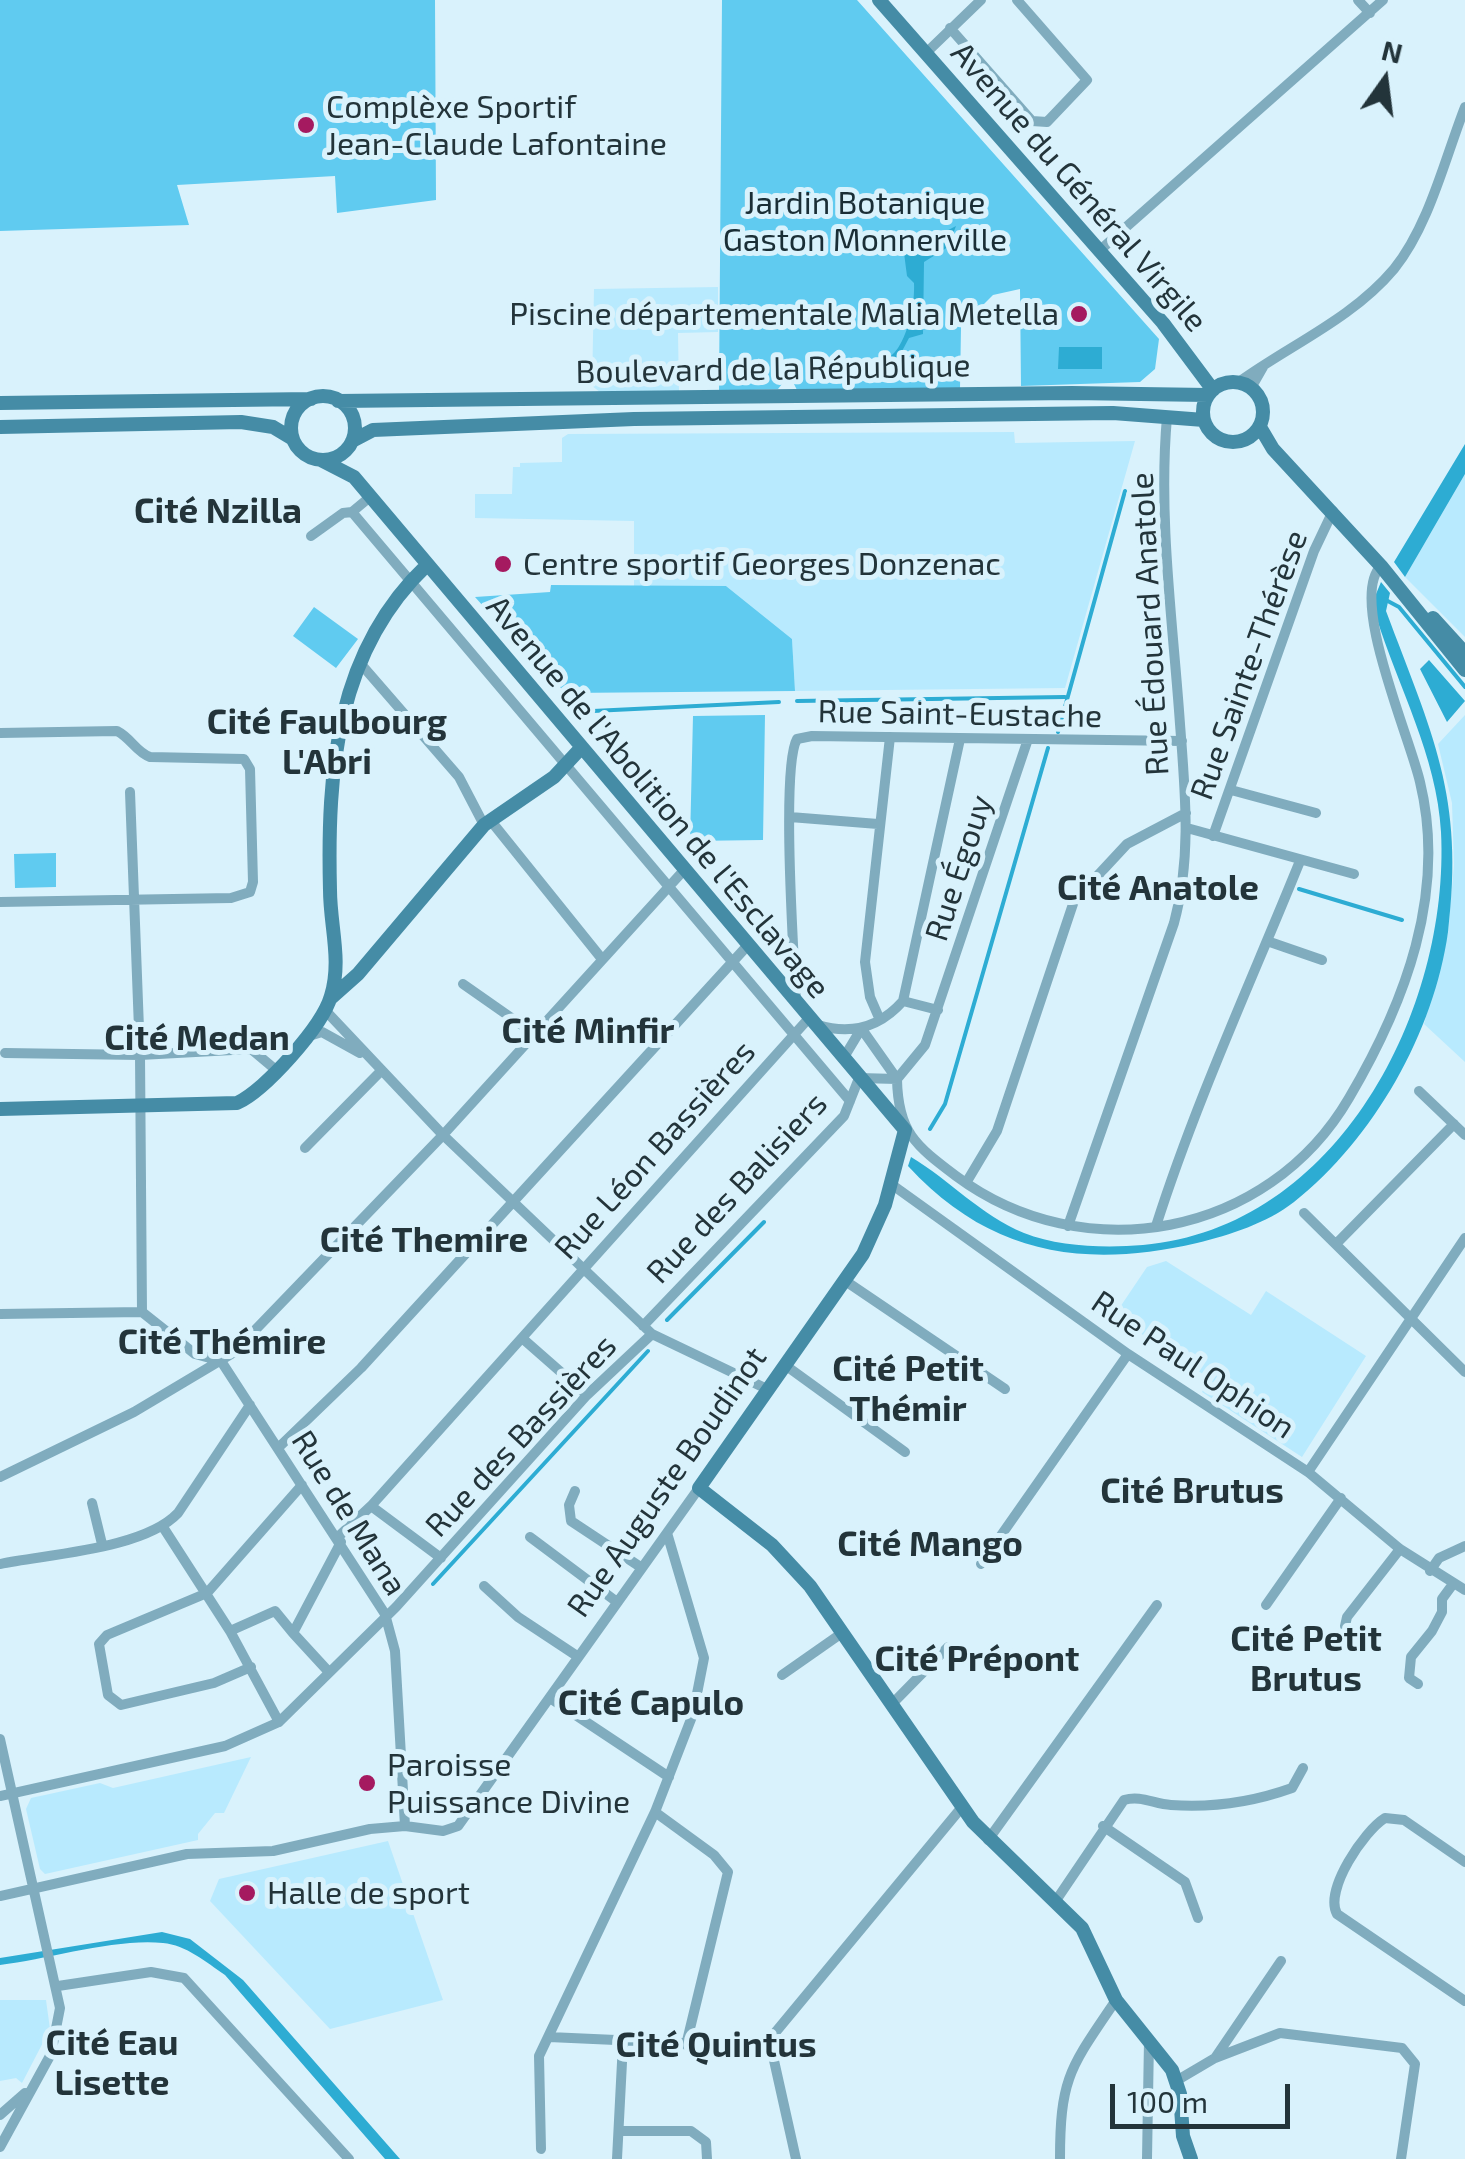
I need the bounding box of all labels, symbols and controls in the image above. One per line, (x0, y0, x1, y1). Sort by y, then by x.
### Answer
north arrow (1335, 30, 1435, 130)
text: N (1378, 32, 1406, 70)
street label: Avenue du Général Virgile (943, 34, 1215, 340)
place label: Complèxe Sportif Jean-Claude Lafontaine (326, 88, 667, 163)
marker: Complèxe Sportif Jean-Claude Lafontaine (295, 114, 317, 136)
park label: Jardin Botanique Gaston Monnerville (723, 184, 1007, 259)
place label: Piscine départementale Malia Metella (509, 295, 1059, 333)
marker: Piscine départementale Malia Metella (1068, 303, 1090, 325)
street label: Boulevard de la République (575, 346, 971, 392)
street label: Rue Édouard Anatole (1123, 471, 1177, 777)
district label: Cité Nzilla (134, 490, 302, 532)
street label: Rue Sainte-Thérèse (1182, 525, 1316, 805)
place label: Centre sportif Georges Donzenac (523, 545, 1001, 583)
marker: Centre sportif Georges Donzenac (492, 553, 514, 575)
street label: Avenue de l'Abolition de l'Esclavage (478, 588, 838, 1006)
street label: Rue Saint-Eustache (817, 692, 1103, 736)
district label: Cité Faulbourg L'Abri (207, 701, 447, 783)
street label: Rue Égouy (917, 790, 1001, 946)
district label: Cité Anatole (1057, 867, 1259, 909)
district label: Cité Minfir (502, 1010, 674, 1052)
district label: Cité Medan (104, 1017, 290, 1059)
street label: Rue Léon Bassières (547, 1033, 763, 1267)
street label: Rue des Balisiers (639, 1085, 835, 1291)
district label: Cité Themire (320, 1219, 528, 1261)
street label: Rue Paul Ophion (1084, 1283, 1302, 1447)
district label: Cité Thémire (118, 1321, 326, 1363)
street label: Rue des Bassières (418, 1327, 624, 1545)
street label: Rue Auguste Boudinot (559, 1340, 775, 1624)
district label: Cité Petit Thémir (832, 1348, 984, 1430)
street label: Rue de Mana (283, 1424, 415, 1602)
district label: Cité Brutus (1100, 1470, 1284, 1512)
district label: Cité Mango (837, 1523, 1023, 1565)
district label: Cité Petit Brutus (1230, 1618, 1382, 1700)
district label: Cité Prépont (875, 1638, 1079, 1680)
district label: Cité Capulo (558, 1682, 744, 1724)
place label: Paroisse Puissance Divine (387, 1746, 630, 1821)
marker: Paroisse Puissance Divine (356, 1772, 378, 1794)
place label: Halle de sport (267, 1874, 470, 1912)
marker: Halle de sport (236, 1882, 258, 1904)
district label: Cité Eau Lisette (46, 2022, 178, 2104)
district label: Cité Quintus (615, 2024, 817, 2066)
scale bar (1115, 2064, 1295, 2126)
text: 100 m (1127, 2083, 1208, 2119)

